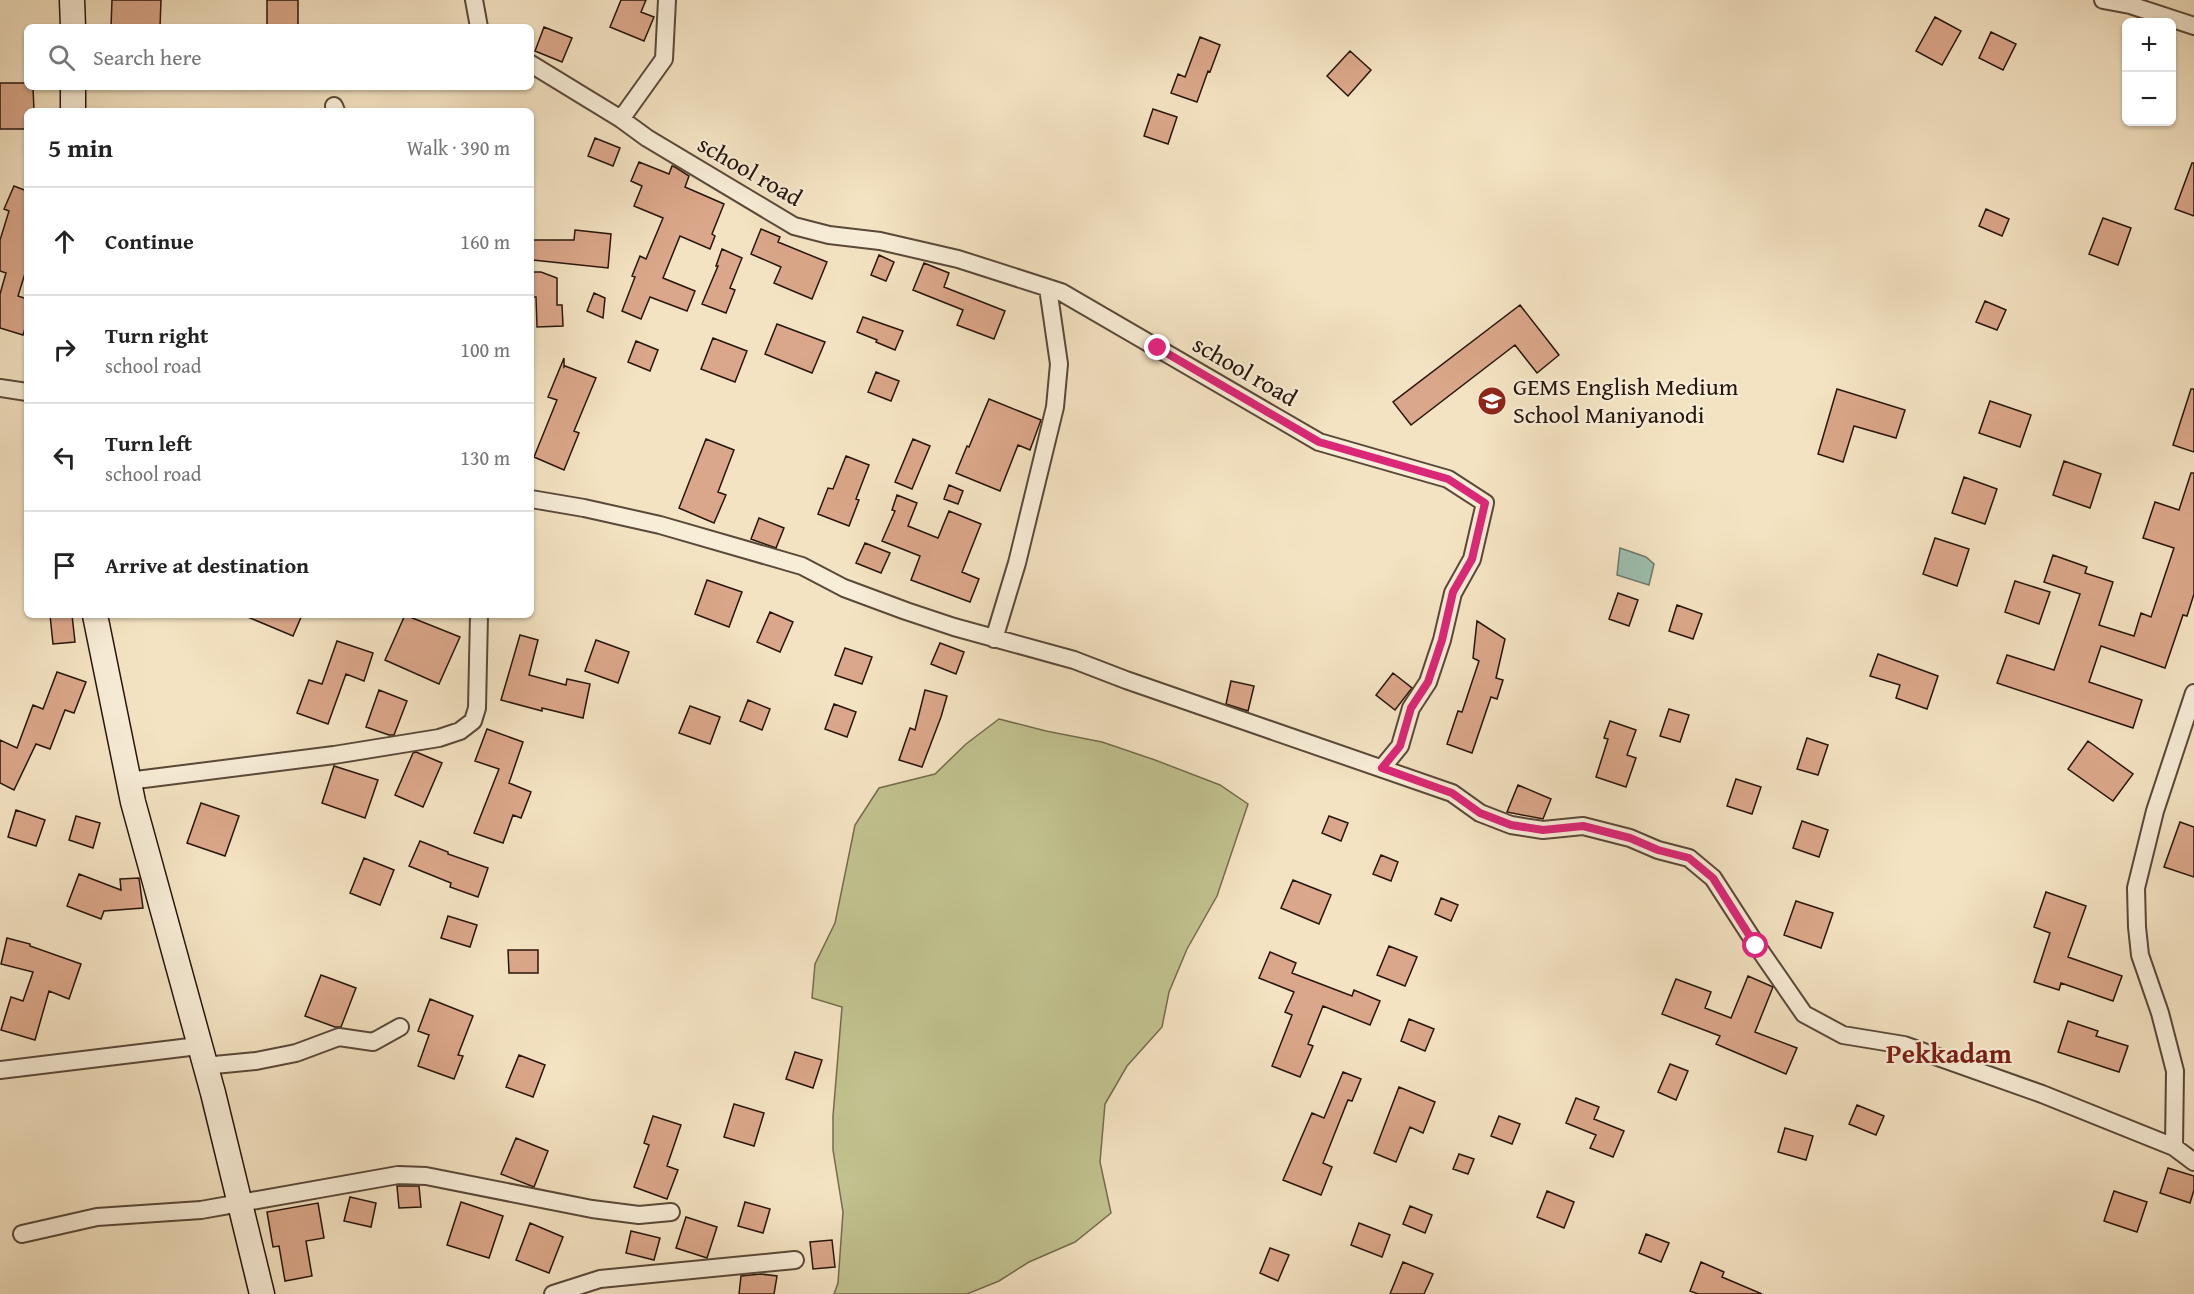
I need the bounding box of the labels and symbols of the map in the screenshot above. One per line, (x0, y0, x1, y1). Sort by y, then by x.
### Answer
street label: school road (691, 126, 809, 215)
street label: school road (1186, 326, 1304, 415)
route end (1144, 334, 1170, 360)
place label: GEMS English Medium School Maniyanodi (1513, 369, 1739, 432)
school or university icon: GEMS English Medium School Maniyanodi (1476, 385, 1508, 417)
route start (1742, 932, 1768, 958)
district label: Pekkadam (1886, 1033, 2012, 1073)

